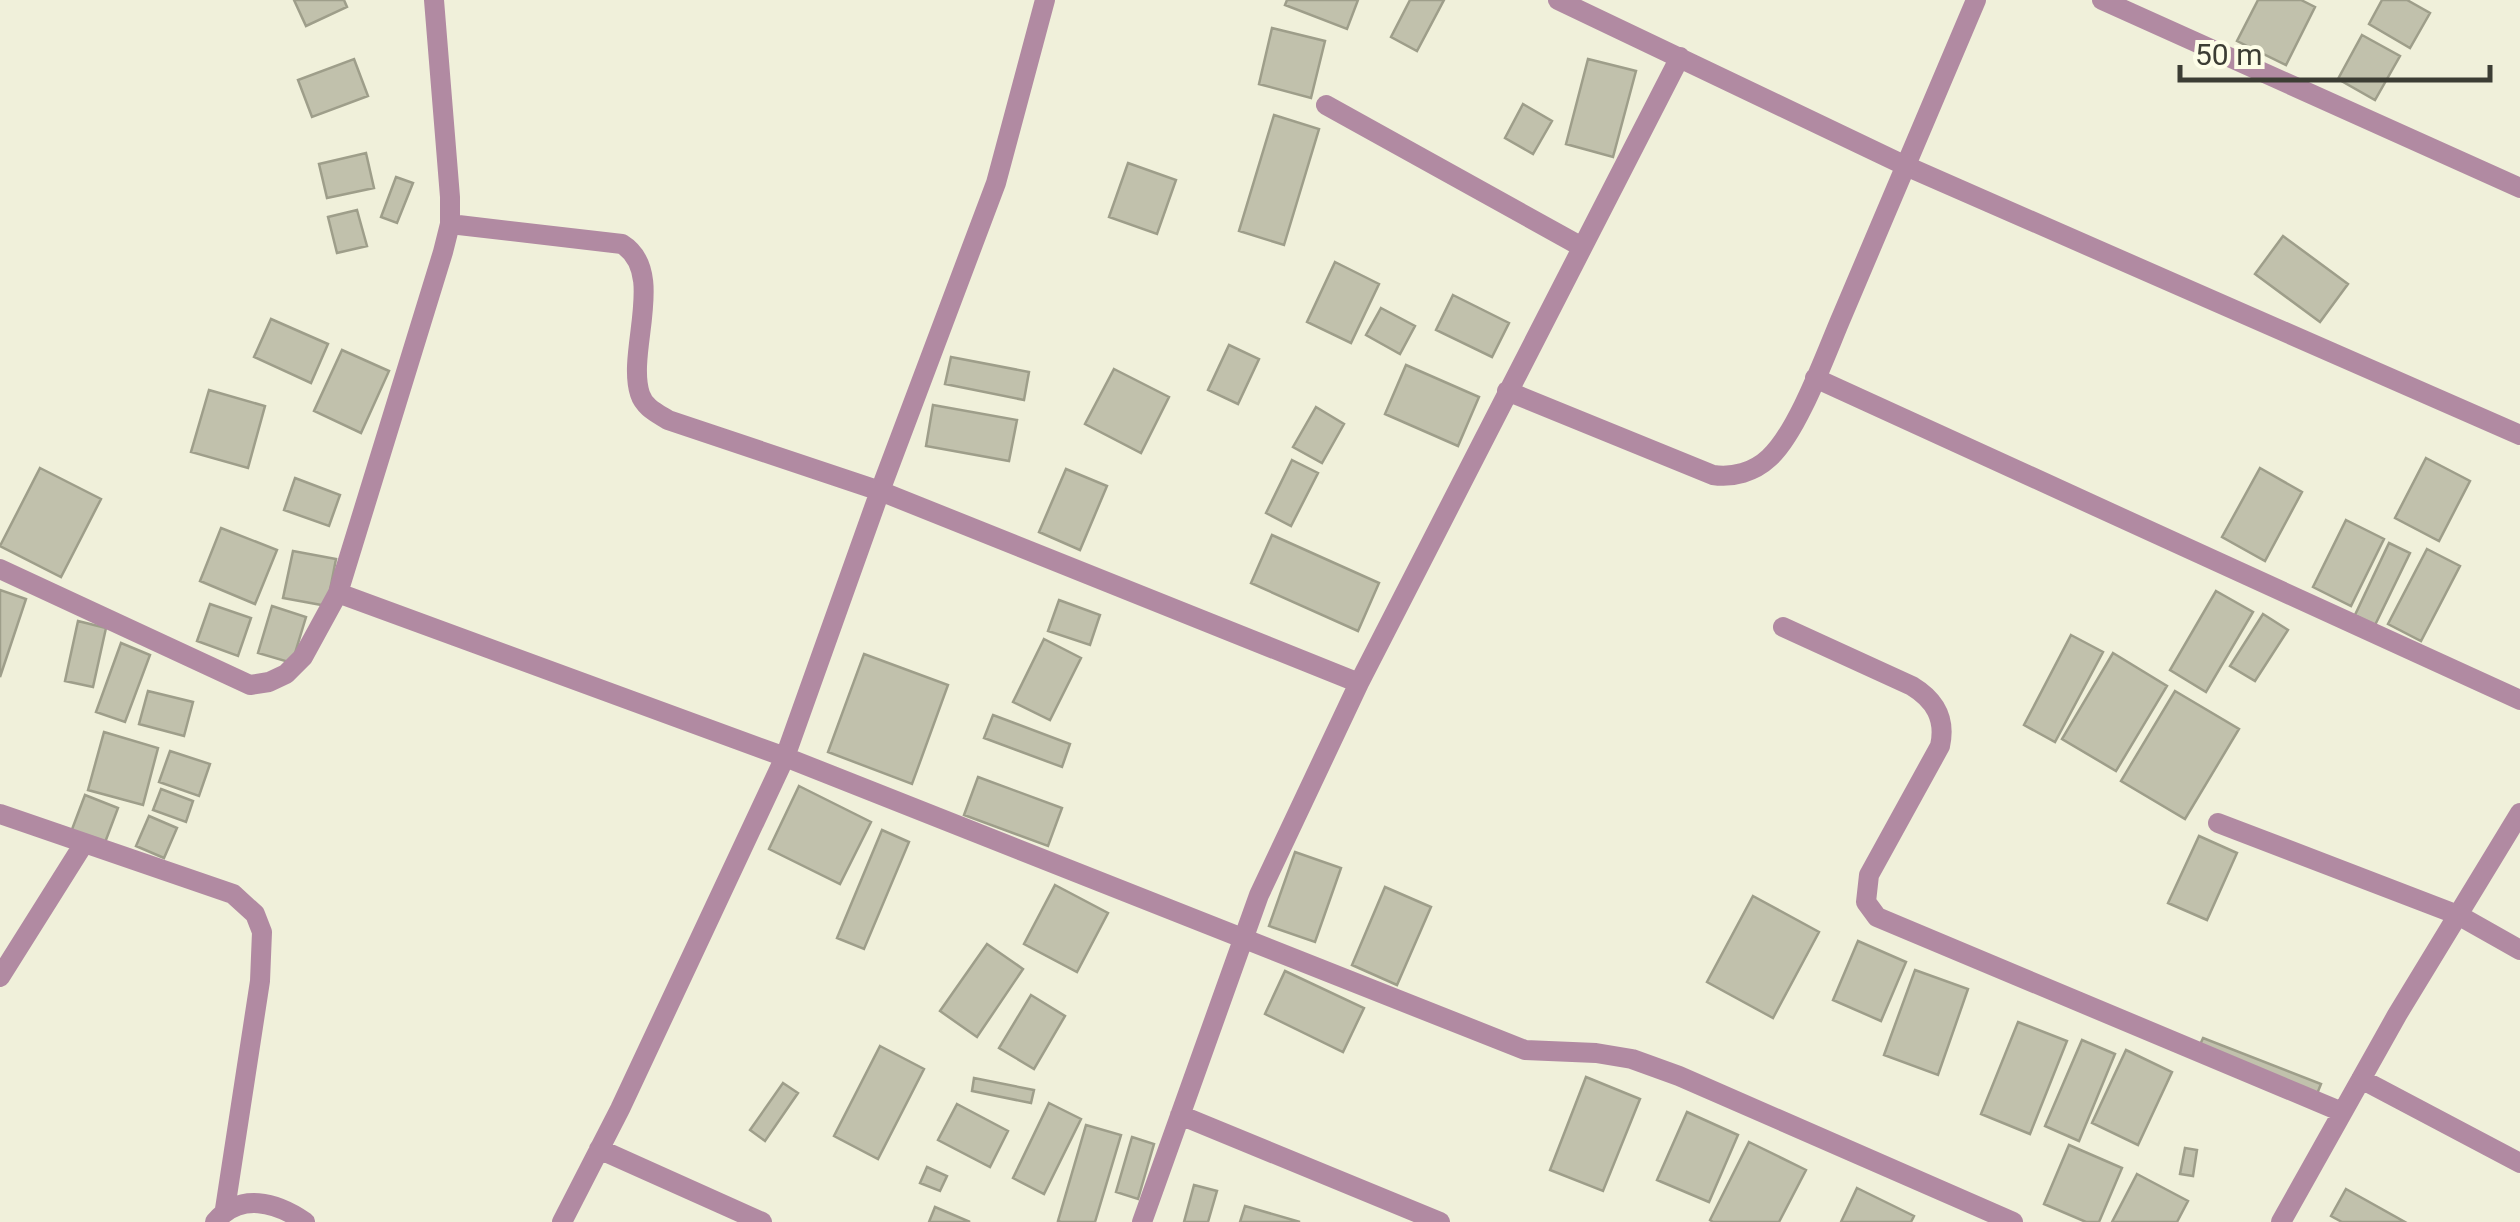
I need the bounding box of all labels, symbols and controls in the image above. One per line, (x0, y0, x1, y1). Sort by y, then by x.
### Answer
scale bar (2180, 20, 2490, 82)
text: 50 m (2195, 37, 2262, 72)

